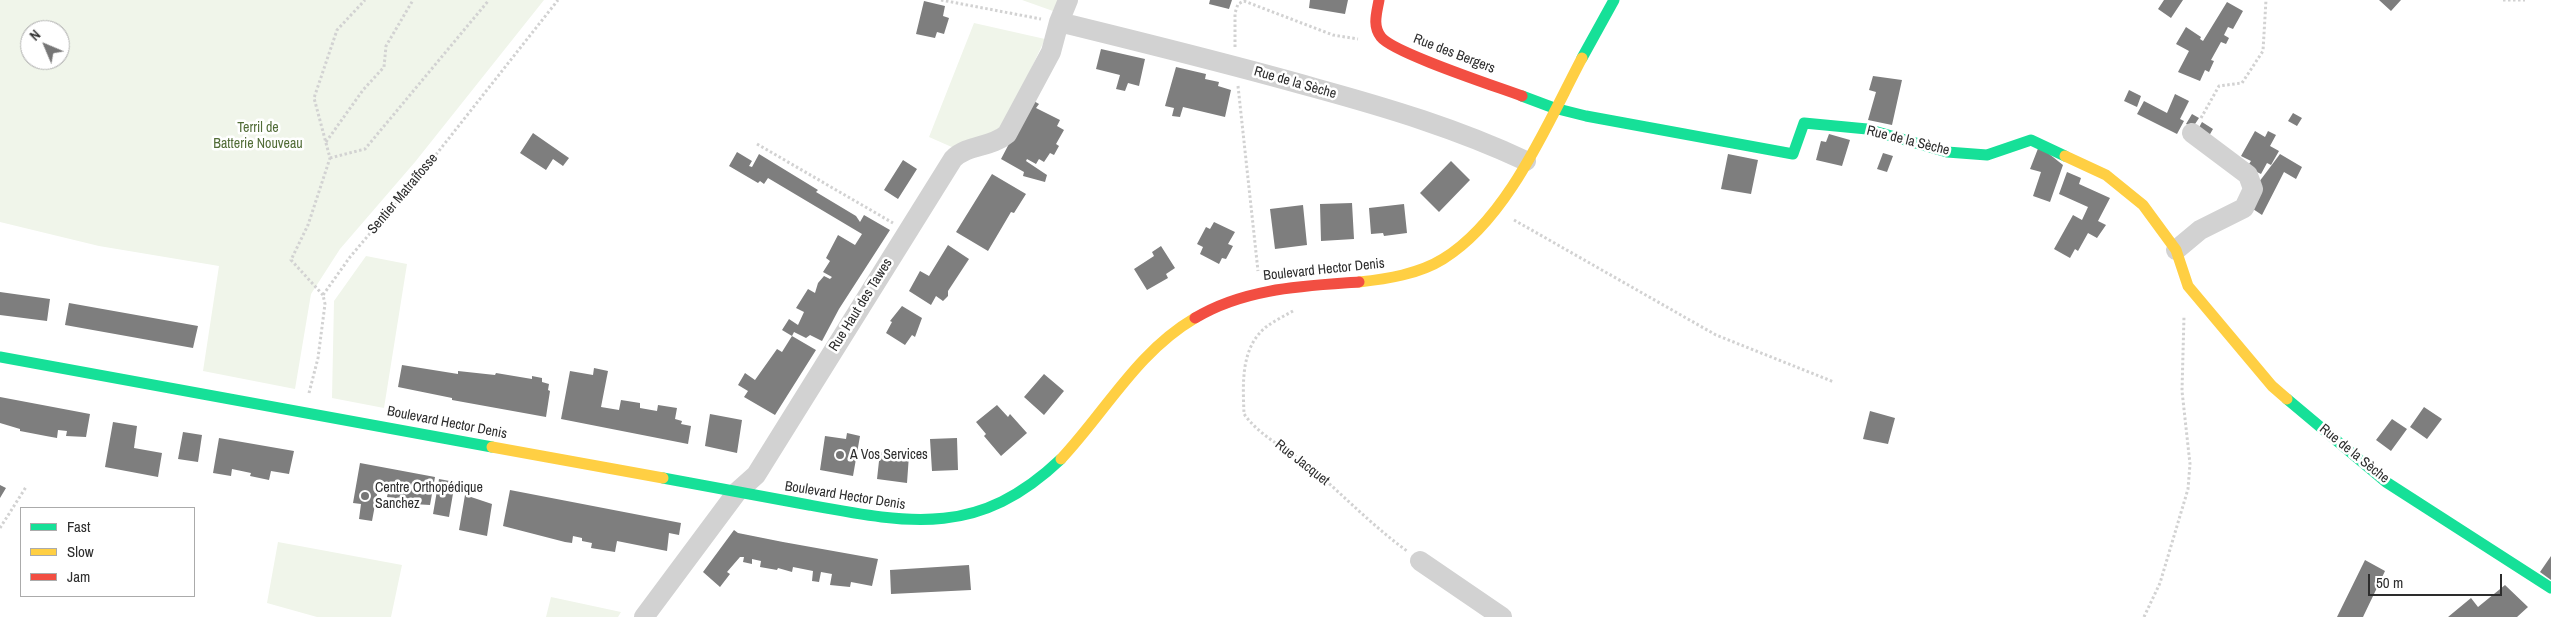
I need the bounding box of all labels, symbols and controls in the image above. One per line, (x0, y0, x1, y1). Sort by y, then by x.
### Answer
north arrow (20, 20, 70, 70)
text: N (26, 26, 44, 44)
street label: Rue des Bergers (1411, 31, 1497, 77)
street label: Rue de la Sèche (1252, 63, 1338, 103)
park label: Terril de Batterie Nouveau (213, 120, 303, 152)
street label: Rue de la Sèche (1865, 123, 1951, 159)
street label: Sentier Matraîfosse (364, 150, 442, 238)
street label: Boulevard Hector Denis (1263, 255, 1385, 285)
street label: Rue Haut des Tawes (826, 256, 896, 354)
street label: Boulevard Hector Denis (386, 403, 508, 443)
street label: Rue de la Sèche (2316, 421, 2392, 487)
street label: Rue Jacquet (1271, 437, 1333, 489)
place label: A Vos Services (850, 447, 928, 463)
marker: A Vos Services (834, 449, 846, 461)
street label: Boulevard Hector Denis (784, 478, 906, 514)
place label: Centre Orthopédique Sanchez (375, 480, 483, 512)
marker: Centre Orthopédique Sanchez (359, 490, 371, 502)
legend (20, 507, 195, 597)
text: Fast (67, 516, 90, 537)
text: Slow (67, 541, 94, 562)
scale bar (2371, 564, 2505, 596)
text: Jam (67, 566, 90, 587)
text: 50 m (2376, 572, 2403, 593)

